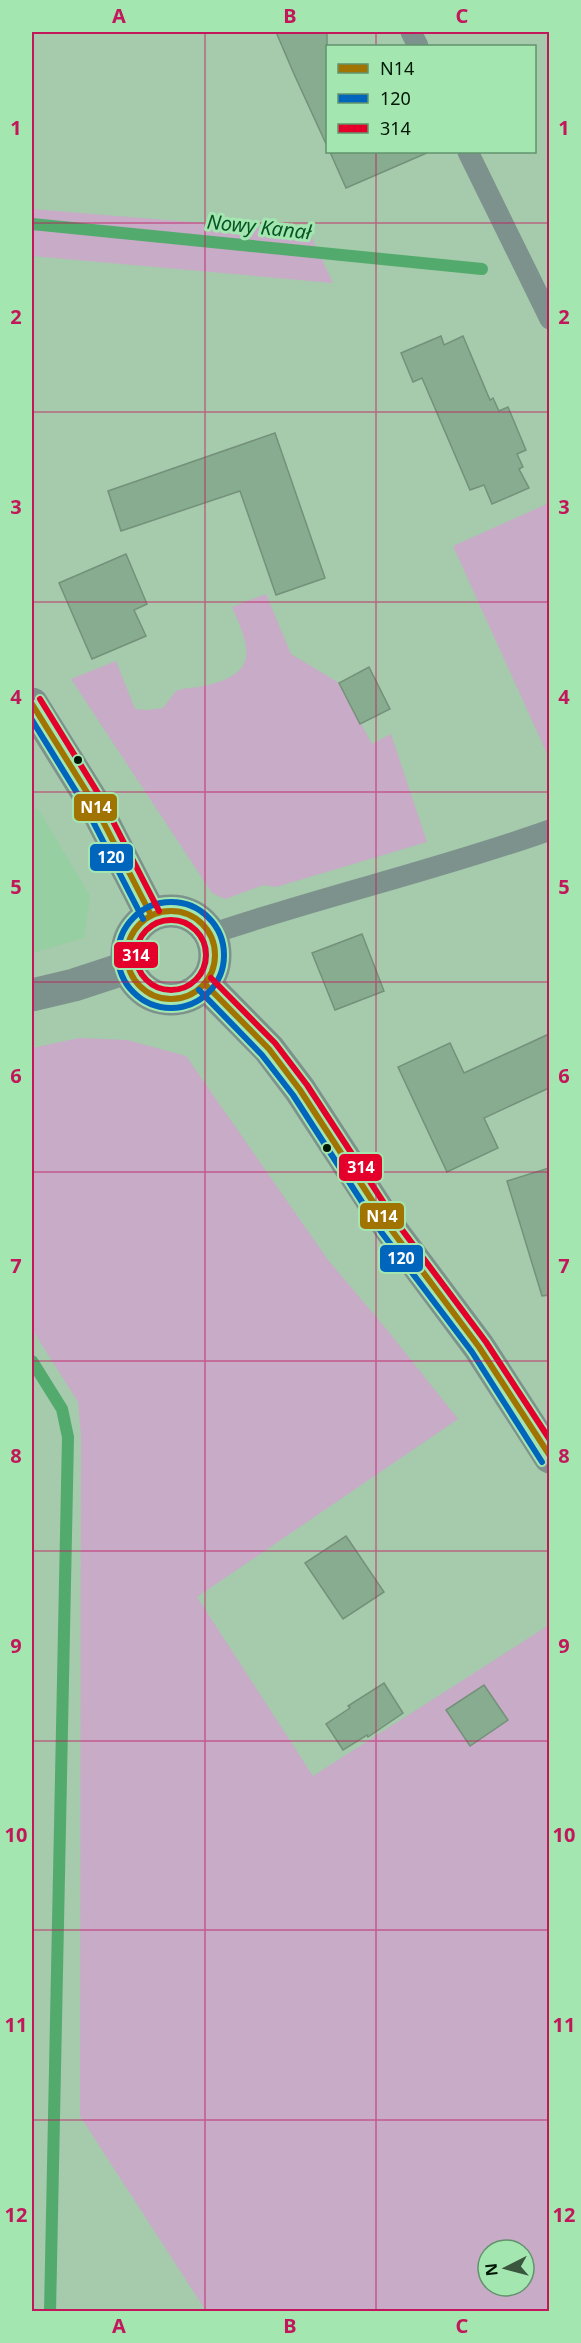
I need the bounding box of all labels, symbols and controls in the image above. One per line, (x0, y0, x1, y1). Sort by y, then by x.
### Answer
text: A (112, 2, 126, 29)
text: B (283, 2, 297, 29)
text: C (456, 2, 469, 29)
legend (326, 45, 536, 153)
text: N14 (380, 56, 414, 80)
text: 120 (380, 86, 411, 110)
text: 1 (10, 114, 22, 141)
text: 1 (558, 114, 570, 141)
text: 314 (380, 116, 411, 140)
water label: Nowy Kanał (206, 208, 313, 245)
text: 2 (10, 303, 22, 330)
text: 2 (558, 303, 570, 330)
text: 3 (10, 493, 22, 520)
text: 3 (558, 493, 570, 520)
text: 4 (10, 683, 22, 710)
text: 4 (558, 683, 570, 710)
unlabelled marker (72, 754, 84, 766)
line badge: N14 (73, 793, 118, 822)
text: N14 (80, 796, 112, 818)
line badge: 120 (89, 843, 134, 872)
text: 120 (97, 846, 125, 868)
text: 5 (10, 873, 22, 900)
text: 5 (558, 873, 570, 900)
line badge: 314 (113, 941, 159, 969)
text: 314 (122, 944, 150, 966)
text: 6 (10, 1062, 22, 1089)
text: 6 (558, 1062, 570, 1089)
unlabelled marker (321, 1142, 333, 1154)
line badge: 314 (338, 1153, 383, 1182)
text: 314 (347, 1156, 375, 1178)
line badge: N14 (359, 1202, 405, 1230)
text: N14 (366, 1205, 398, 1227)
line badge: 120 (379, 1244, 424, 1273)
text: 120 (387, 1247, 415, 1269)
text: 7 (10, 1252, 22, 1279)
text: 7 (558, 1252, 570, 1279)
text: 8 (10, 1442, 22, 1469)
text: 8 (558, 1442, 570, 1469)
text: 9 (10, 1632, 22, 1659)
text: 9 (558, 1632, 570, 1659)
text: 10 (5, 1821, 27, 1848)
text: 10 (553, 1821, 575, 1848)
text: 11 (5, 2011, 27, 2038)
text: 11 (553, 2011, 575, 2038)
text: 12 (5, 2201, 27, 2228)
text: 12 (553, 2201, 575, 2228)
north arrow (476, 2238, 536, 2298)
text: N (479, 2262, 503, 2277)
text: A (112, 2312, 126, 2339)
text: B (283, 2312, 297, 2339)
text: C (456, 2312, 469, 2339)

